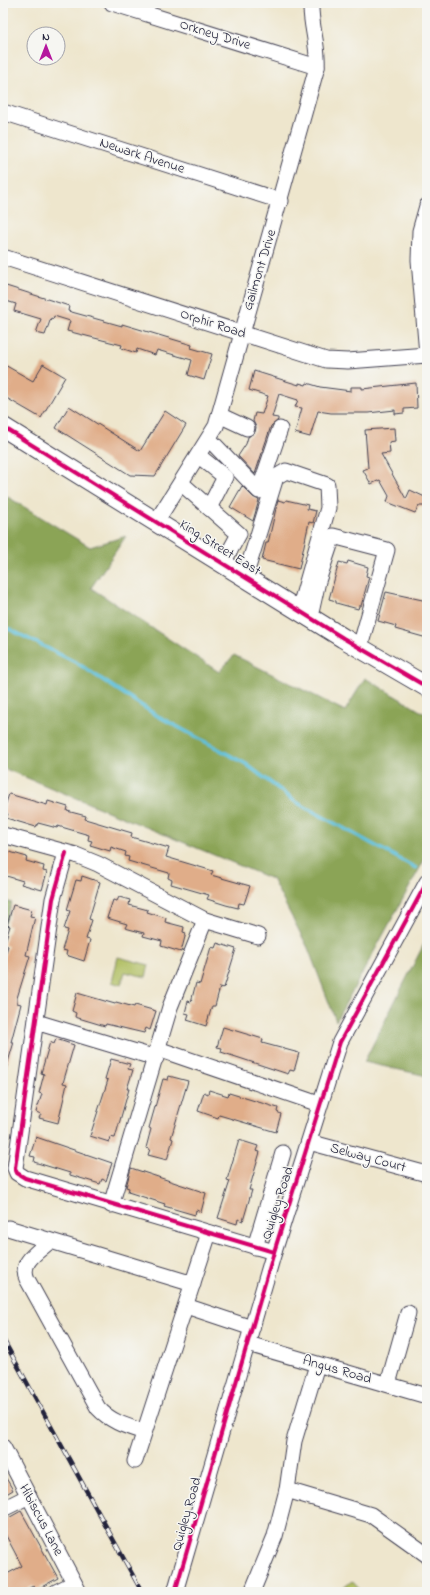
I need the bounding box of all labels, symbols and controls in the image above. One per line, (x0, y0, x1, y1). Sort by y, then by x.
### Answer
street label: Orkney Drive (177, 14, 254, 57)
north arrow (26, 26, 66, 66)
text: N (42, 29, 50, 45)
street label: Newark Avenue (97, 132, 188, 180)
street label: Gailmont Drive (238, 226, 282, 313)
street label: Orphir Road (177, 303, 249, 345)
street label: King Street East (175, 515, 265, 582)
street label: Selway Court (328, 1138, 408, 1179)
street label: Quigley Road (256, 1164, 301, 1243)
street label: Angus Road (300, 1350, 374, 1391)
street label: Quigley Road (166, 1475, 209, 1554)
street label: Hibiscus Lane (13, 1480, 69, 1560)

